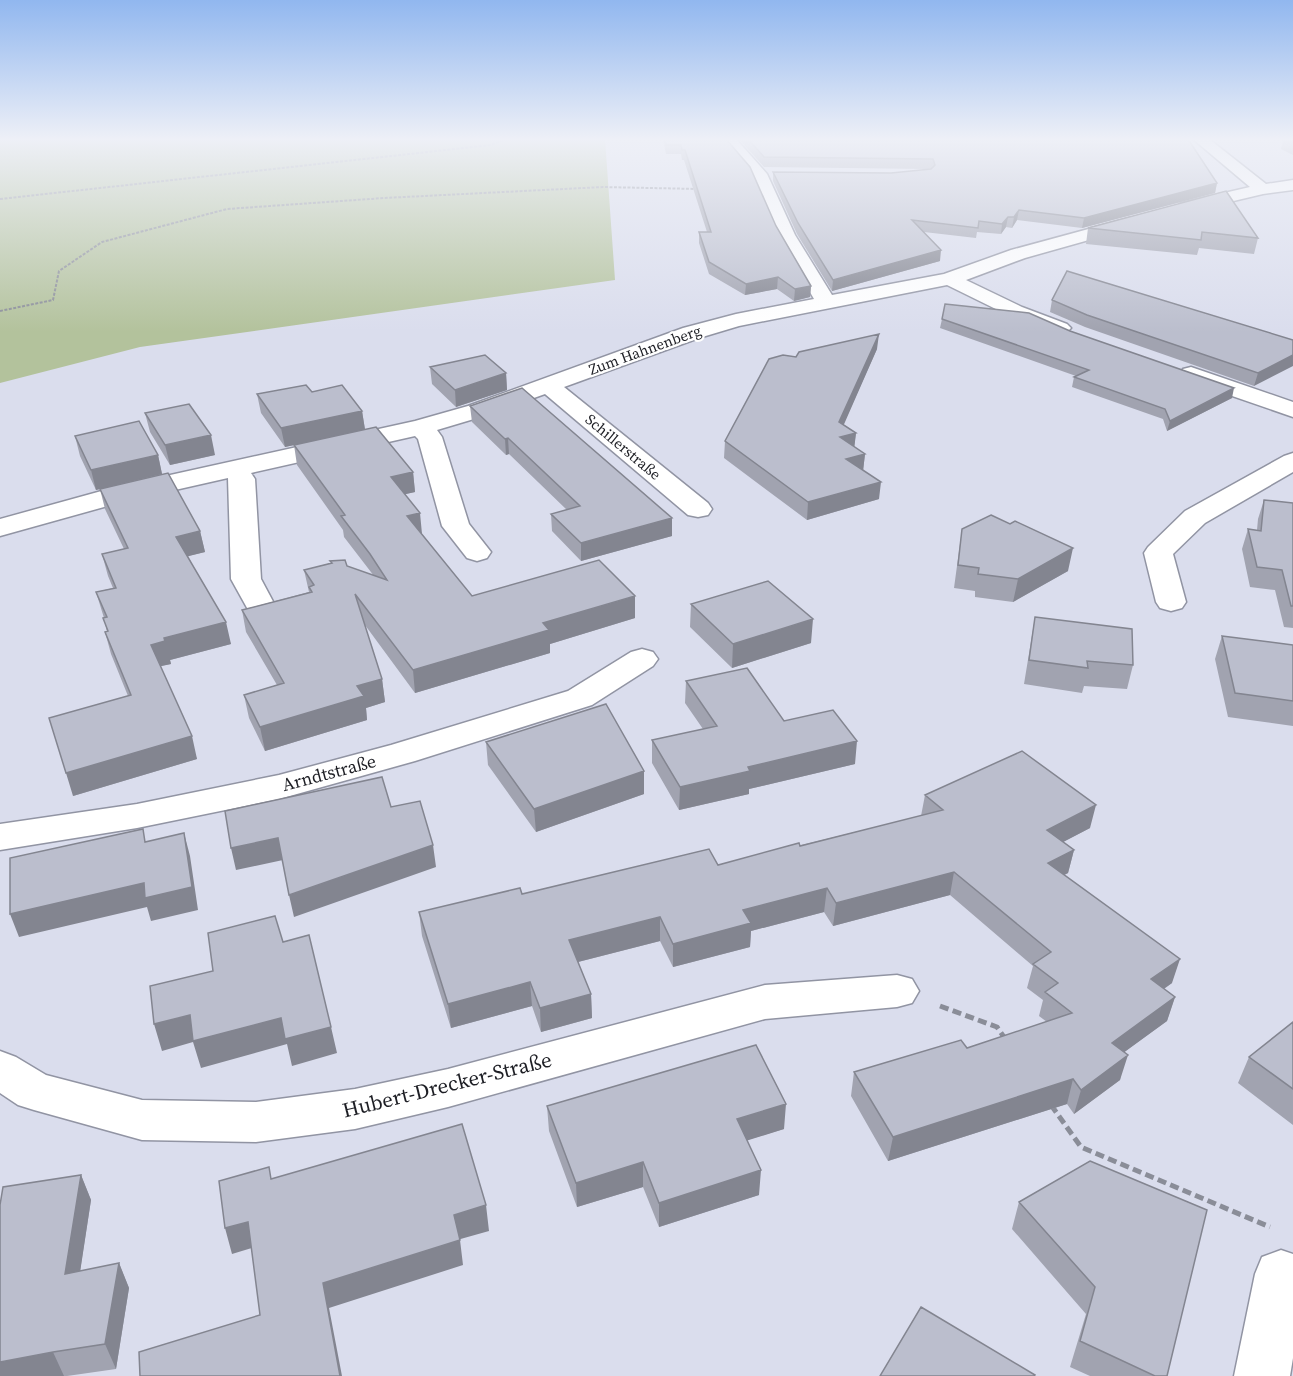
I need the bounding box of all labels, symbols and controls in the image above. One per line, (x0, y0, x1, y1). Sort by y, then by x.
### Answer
street label: Zum Hahnenberg (586, 319, 704, 380)
street label: Schillerstraße (581, 409, 666, 485)
street label: Arndtstraße (279, 748, 379, 797)
street label: Hubert-Drecker-Straße (339, 1044, 554, 1125)

